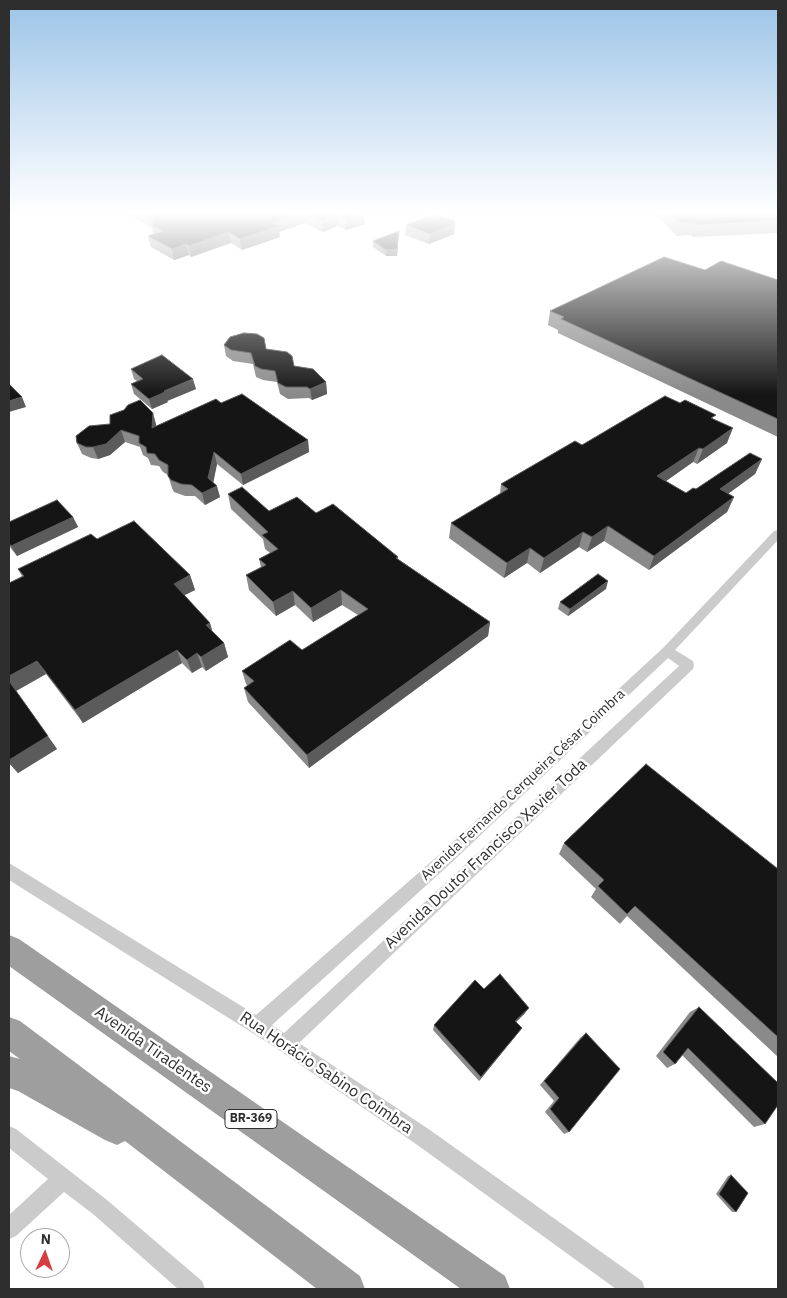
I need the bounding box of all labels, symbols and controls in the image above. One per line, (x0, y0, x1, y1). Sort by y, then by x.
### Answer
street label: Avenida Fernando Cerqueira César Coimbra (417, 686, 629, 884)
street label: Avenida Doutor Francisco Xavier Toda (381, 755, 591, 953)
street label: Avenida Tiradentes (91, 1003, 215, 1097)
street label: Rua Horácio Sabino Coimbra (236, 1008, 416, 1138)
road number: BR-369 (225, 1110, 277, 1128)
north arrow (20, 1228, 70, 1278)
text: N (40, 1230, 51, 1248)

